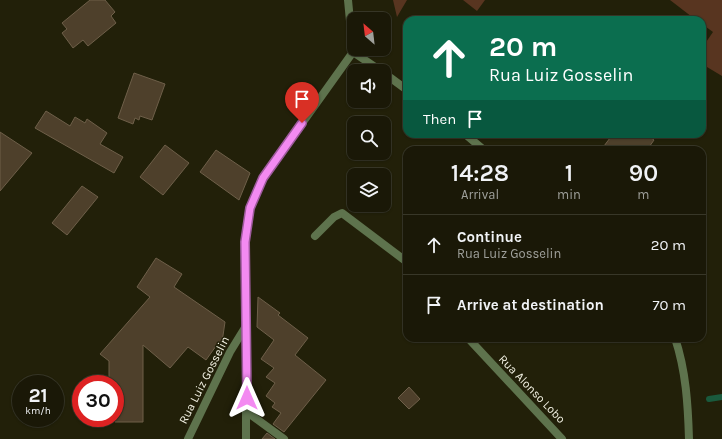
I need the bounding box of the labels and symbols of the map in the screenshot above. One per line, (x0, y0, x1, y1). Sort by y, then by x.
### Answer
north arrow (347, 12, 391, 56)
pin (285, 82, 319, 123)
street label: Rua Luiz Gosselin (176, 334, 232, 426)
street label: Rua Alonso Lobo (496, 352, 568, 426)
speed limit sign: 30 (72, 375, 124, 427)
position arrow (226, 377, 268, 419)

